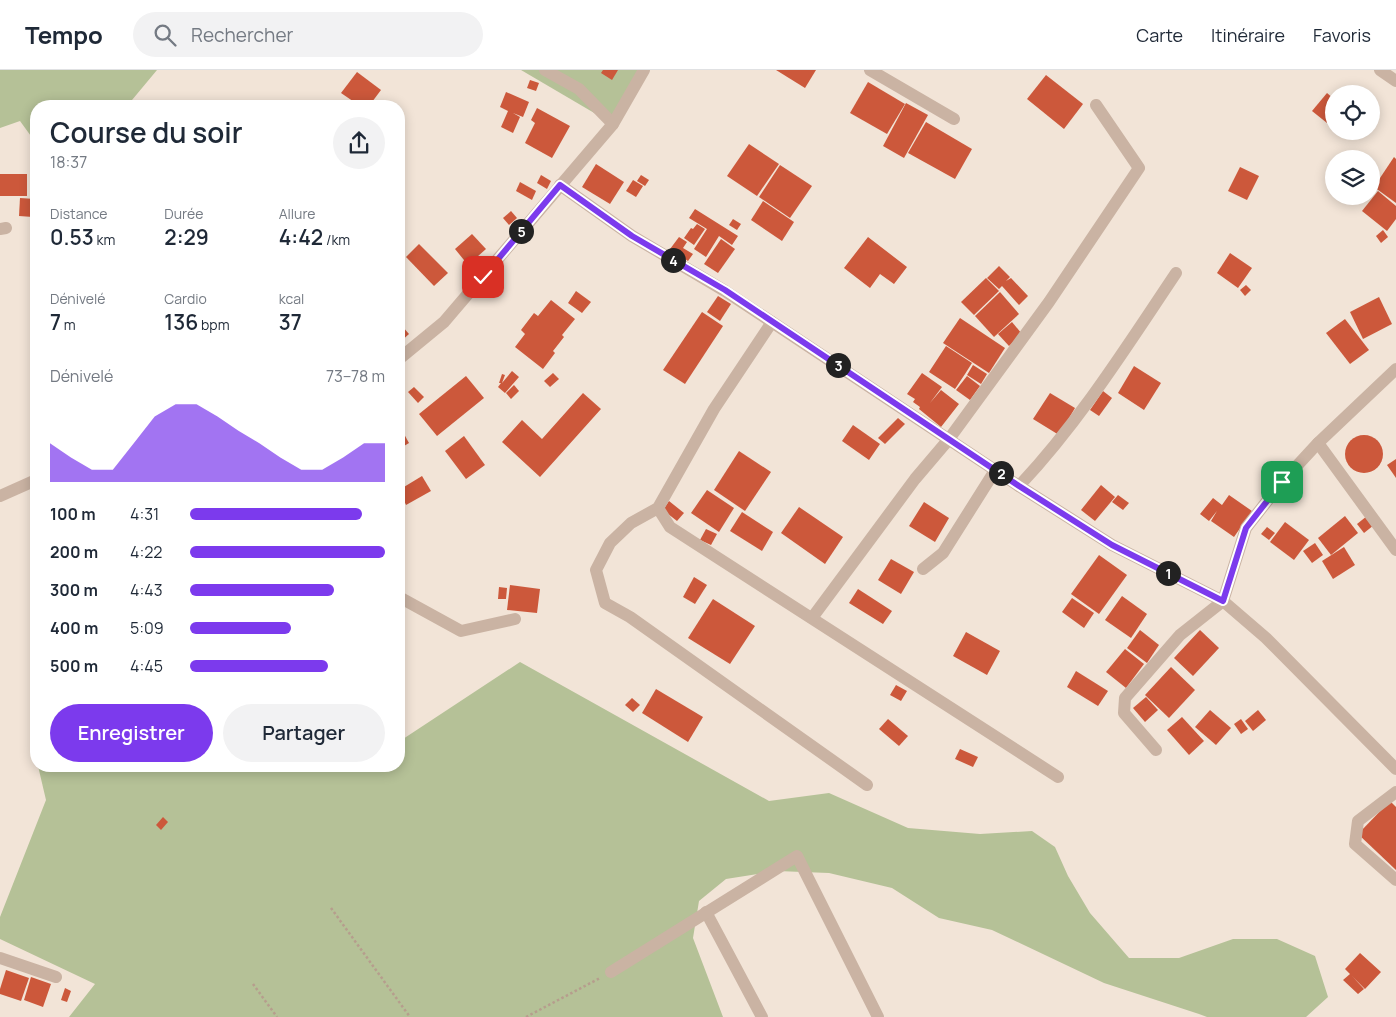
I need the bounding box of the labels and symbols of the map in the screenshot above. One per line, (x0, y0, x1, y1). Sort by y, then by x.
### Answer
pin: 5 (508, 218, 534, 244)
pin: 4 (660, 248, 686, 272)
pin (462, 256, 504, 298)
pin: 3 (826, 352, 850, 378)
pin: 2 (988, 460, 1014, 486)
pin (1261, 461, 1303, 503)
pin: 1 (1156, 560, 1180, 586)

